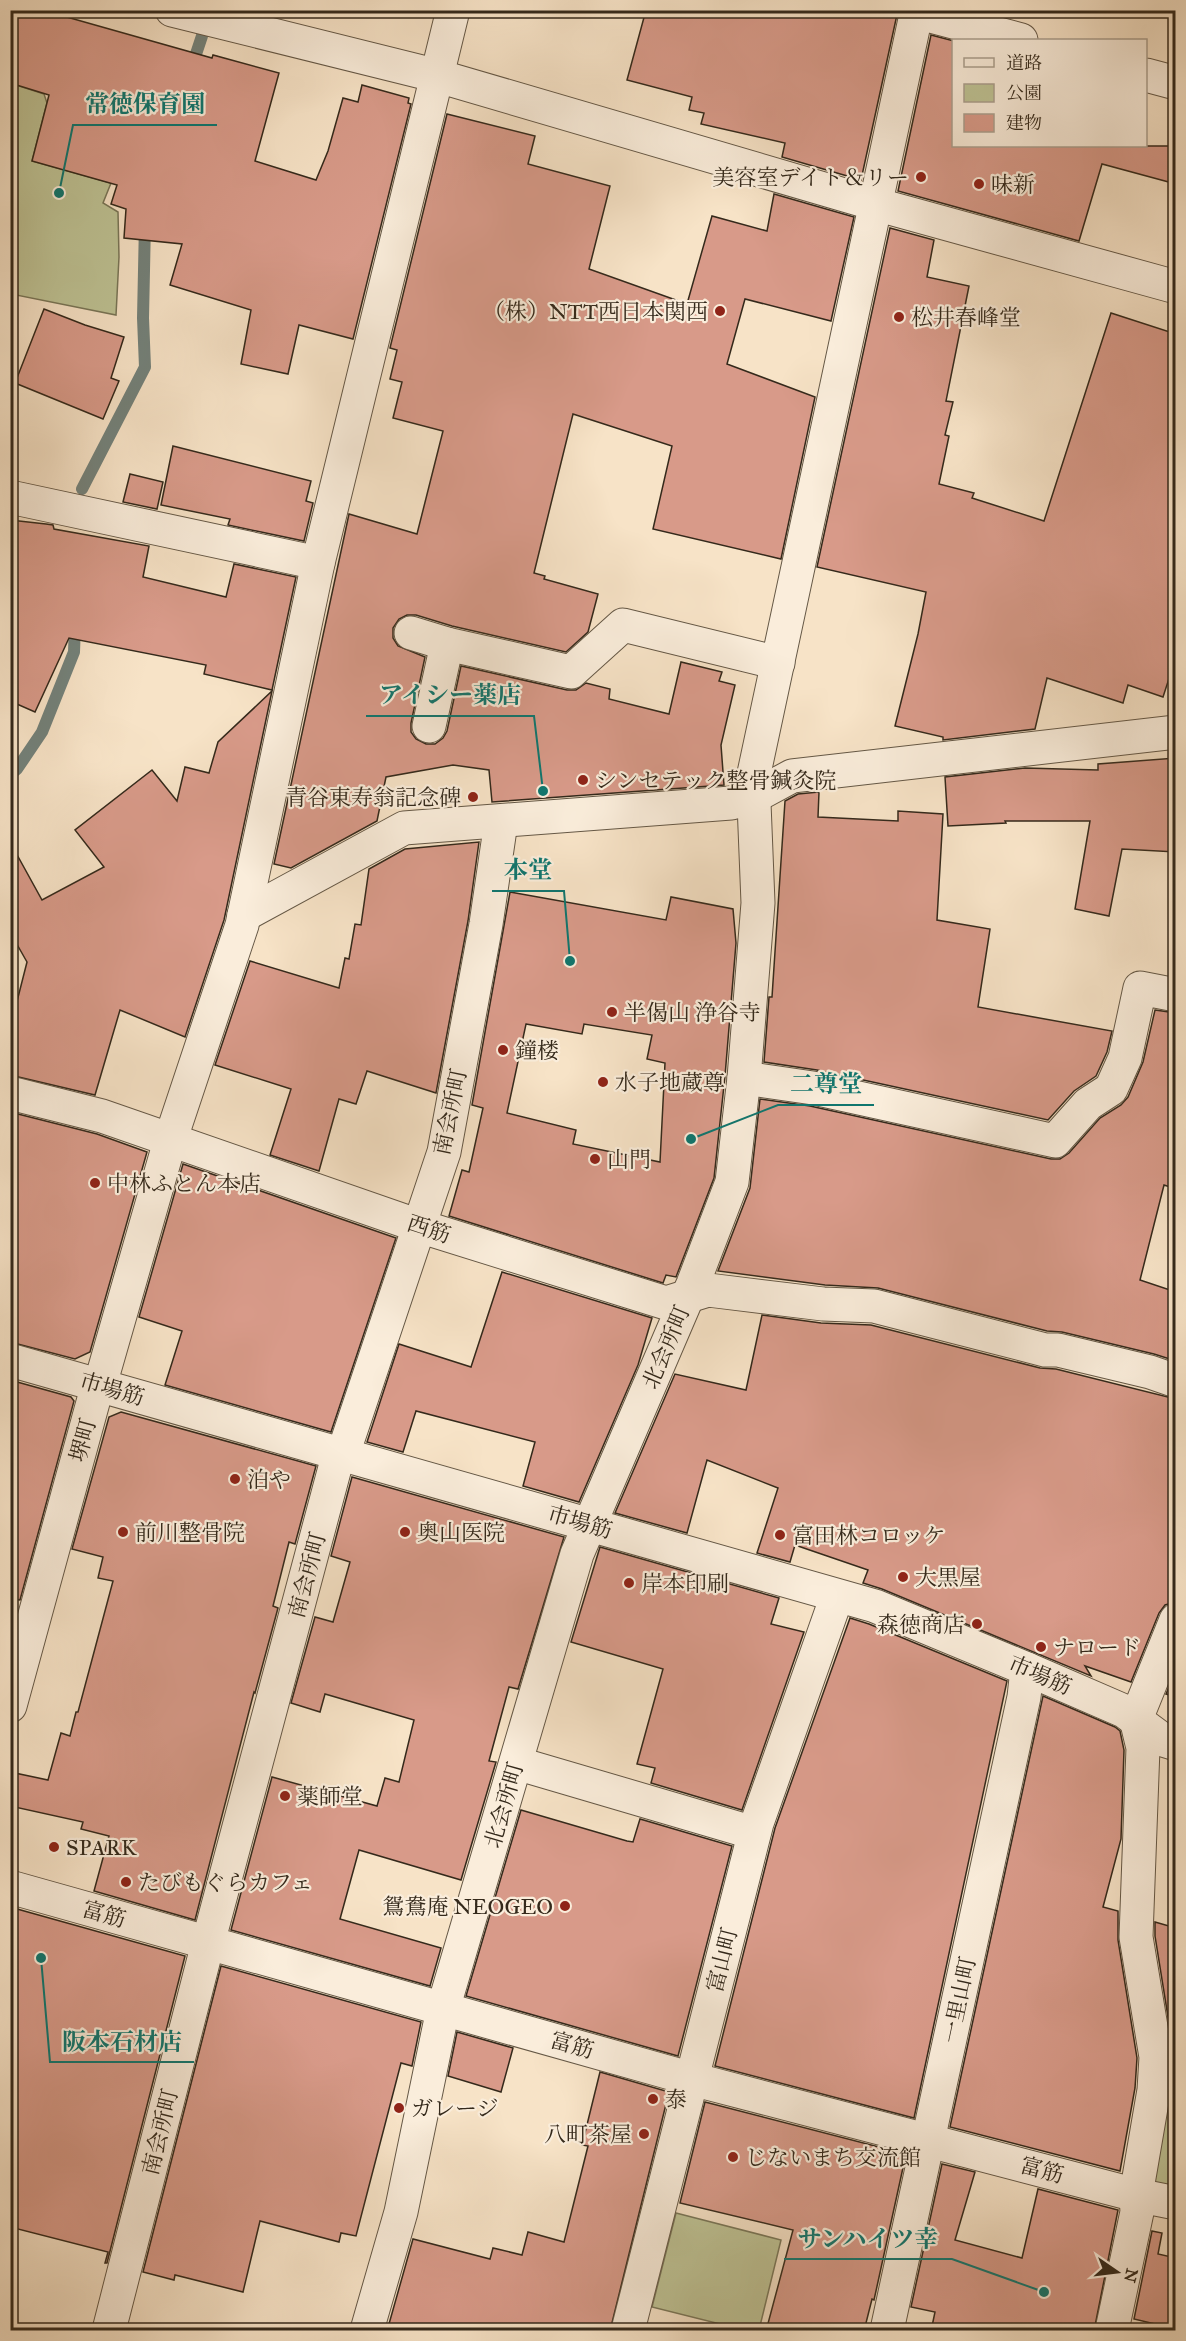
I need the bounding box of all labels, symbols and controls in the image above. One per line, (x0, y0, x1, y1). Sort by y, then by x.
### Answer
legend (952, 39, 1147, 147)
text: 道路 (1006, 52, 1042, 74)
text: 公園 (1006, 82, 1042, 104)
callout: 常徳保育園 (73, 83, 217, 125)
text: 常徳保育園 (85, 89, 205, 119)
text: 建物 (1006, 112, 1042, 134)
place label: 美容室デイト＆リー (713, 164, 909, 191)
marker: 美容室デイト＆リー (914, 170, 928, 184)
place label: 味新 (991, 171, 1035, 198)
marker: 味新 (972, 177, 986, 191)
place label: （株）NTT西日本関西 (483, 298, 708, 325)
marker: （株）NTT西日本関西 (713, 304, 727, 318)
place label: 松井春峰堂 (911, 304, 1021, 331)
marker: 松井春峰堂 (892, 310, 906, 324)
callout: アイシー薬店 (366, 674, 534, 716)
text: アイシー薬店 (379, 680, 521, 710)
place label: シンセテック整骨鍼灸院 (595, 767, 836, 794)
marker: シンセテック整骨鍼灸院 (576, 773, 590, 787)
place label: 青谷東寿翁記念碑 (285, 784, 461, 811)
marker: 青谷東寿翁記念碑 (466, 790, 480, 804)
callout: 本堂 (492, 849, 564, 891)
text: 本堂 (504, 855, 552, 885)
place label: 半偈山 浄谷寺 (624, 999, 761, 1026)
marker: 半偈山 浄谷寺 (605, 1005, 619, 1019)
place label: 鐘楼 (515, 1037, 559, 1064)
marker: 鐘楼 (496, 1043, 510, 1057)
callout: 二尊堂 (778, 1063, 874, 1105)
street label: 南会所町 (428, 1066, 472, 1158)
place label: 水子地蔵尊 (615, 1069, 725, 1096)
text: 二尊堂 (790, 1069, 862, 1099)
marker: 水子地蔵尊 (596, 1075, 610, 1089)
place label: 山門 (607, 1146, 651, 1173)
marker: 山門 (588, 1152, 602, 1166)
place label: 中林ふとん本店 (107, 1170, 261, 1197)
marker: 中林ふとん本店 (88, 1176, 102, 1190)
street label: 西筋 (404, 1209, 454, 1249)
street label: 北会所町 (636, 1301, 696, 1393)
street label: 市場筋 (77, 1367, 147, 1411)
street label: 堺町 (64, 1415, 102, 1465)
place label: 泊や (247, 1466, 291, 1493)
marker: 泊や (228, 1472, 242, 1486)
street label: 市場筋 (545, 1500, 615, 1544)
place label: 前川整骨院 (135, 1519, 245, 1546)
place label: 奥山医院 (417, 1519, 505, 1546)
place label: 富田林コロッケ (792, 1522, 946, 1549)
marker: 前川整骨院 (116, 1525, 130, 1539)
marker: 奥山医院 (398, 1525, 412, 1539)
marker: 富田林コロッケ (773, 1528, 787, 1542)
street label: 南会所町 (283, 1529, 331, 1621)
place label: 大黒屋 (915, 1564, 981, 1591)
place label: 岸本印刷 (641, 1570, 729, 1597)
marker: 大黒屋 (896, 1570, 910, 1584)
marker: 岸本印刷 (622, 1576, 636, 1590)
place label: 森徳商店 (877, 1611, 965, 1638)
marker: 森徳商店 (970, 1617, 984, 1631)
place label: ナロード (1053, 1634, 1141, 1661)
marker: ナロード (1034, 1640, 1048, 1654)
street label: 市場筋 (1004, 1650, 1076, 1700)
street label: 北会所町 (479, 1759, 529, 1851)
place label: 薬師堂 (297, 1783, 363, 1810)
marker: 薬師堂 (278, 1789, 292, 1803)
place label: SPARK (66, 1834, 138, 1861)
marker: SPARK (47, 1840, 61, 1854)
place label: たびもぐらカフェ (138, 1869, 313, 1896)
marker: たびもぐらカフェ (119, 1875, 133, 1889)
place label: 鴛鴦庵 NEOGEO (382, 1893, 553, 1920)
street label: 富筋 (79, 1895, 129, 1933)
marker: 鴛鴦庵 NEOGEO (558, 1899, 572, 1913)
street label: 富山町 (701, 1925, 743, 1995)
street label: 一里山町 (937, 1954, 981, 2046)
callout: 阪本石材店 (50, 2020, 194, 2062)
street label: 富筋 (547, 2026, 597, 2064)
text: 阪本石材店 (62, 2027, 182, 2057)
street label: 南会所町 (136, 2086, 184, 2178)
place label: 泰 (665, 2086, 687, 2113)
marker: 泰 (646, 2092, 660, 2106)
place label: ガレージ (411, 2095, 499, 2122)
marker: ガレージ (392, 2101, 406, 2115)
place label: 八町茶屋 (544, 2121, 632, 2148)
marker: 八町茶屋 (637, 2127, 651, 2141)
place label: じないまち交流館 (745, 2144, 921, 2171)
marker: じないまち交流館 (726, 2150, 740, 2164)
street label: 富筋 (1017, 2151, 1067, 2189)
callout: サンハイツ幸 (784, 2217, 952, 2259)
text: サンハイツ幸 (797, 2224, 939, 2254)
north arrow (1087, 2242, 1147, 2302)
text: N (1120, 2267, 1142, 2285)

